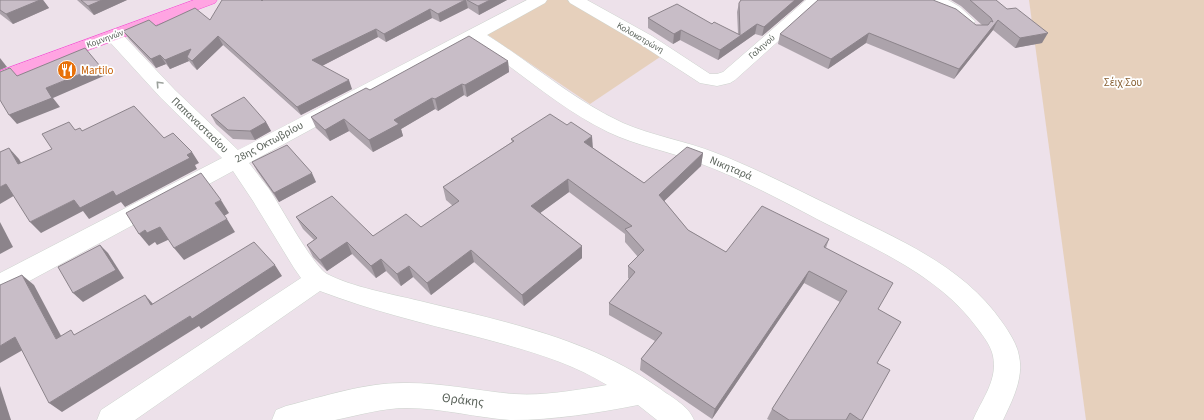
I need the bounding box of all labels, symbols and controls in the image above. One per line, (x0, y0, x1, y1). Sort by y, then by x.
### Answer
street label: Κολοκοτρώνη (614, 19, 666, 57)
street label: Κομνηνών (85, 26, 126, 52)
street label: Γαληνού (746, 31, 778, 62)
restaurant icon: Martilo (56, 59, 78, 81)
place label: Martilo (81, 63, 114, 78)
park label: Σέιχ Σου (1104, 75, 1142, 90)
one-way arrow (156, 81, 164, 89)
street label: Παπαναστασίου (168, 94, 232, 156)
street label: 28ης Οκτωβρίου (232, 118, 306, 166)
street label: Νικηταρά (708, 152, 754, 184)
street label: Θράκης (441, 389, 485, 412)

